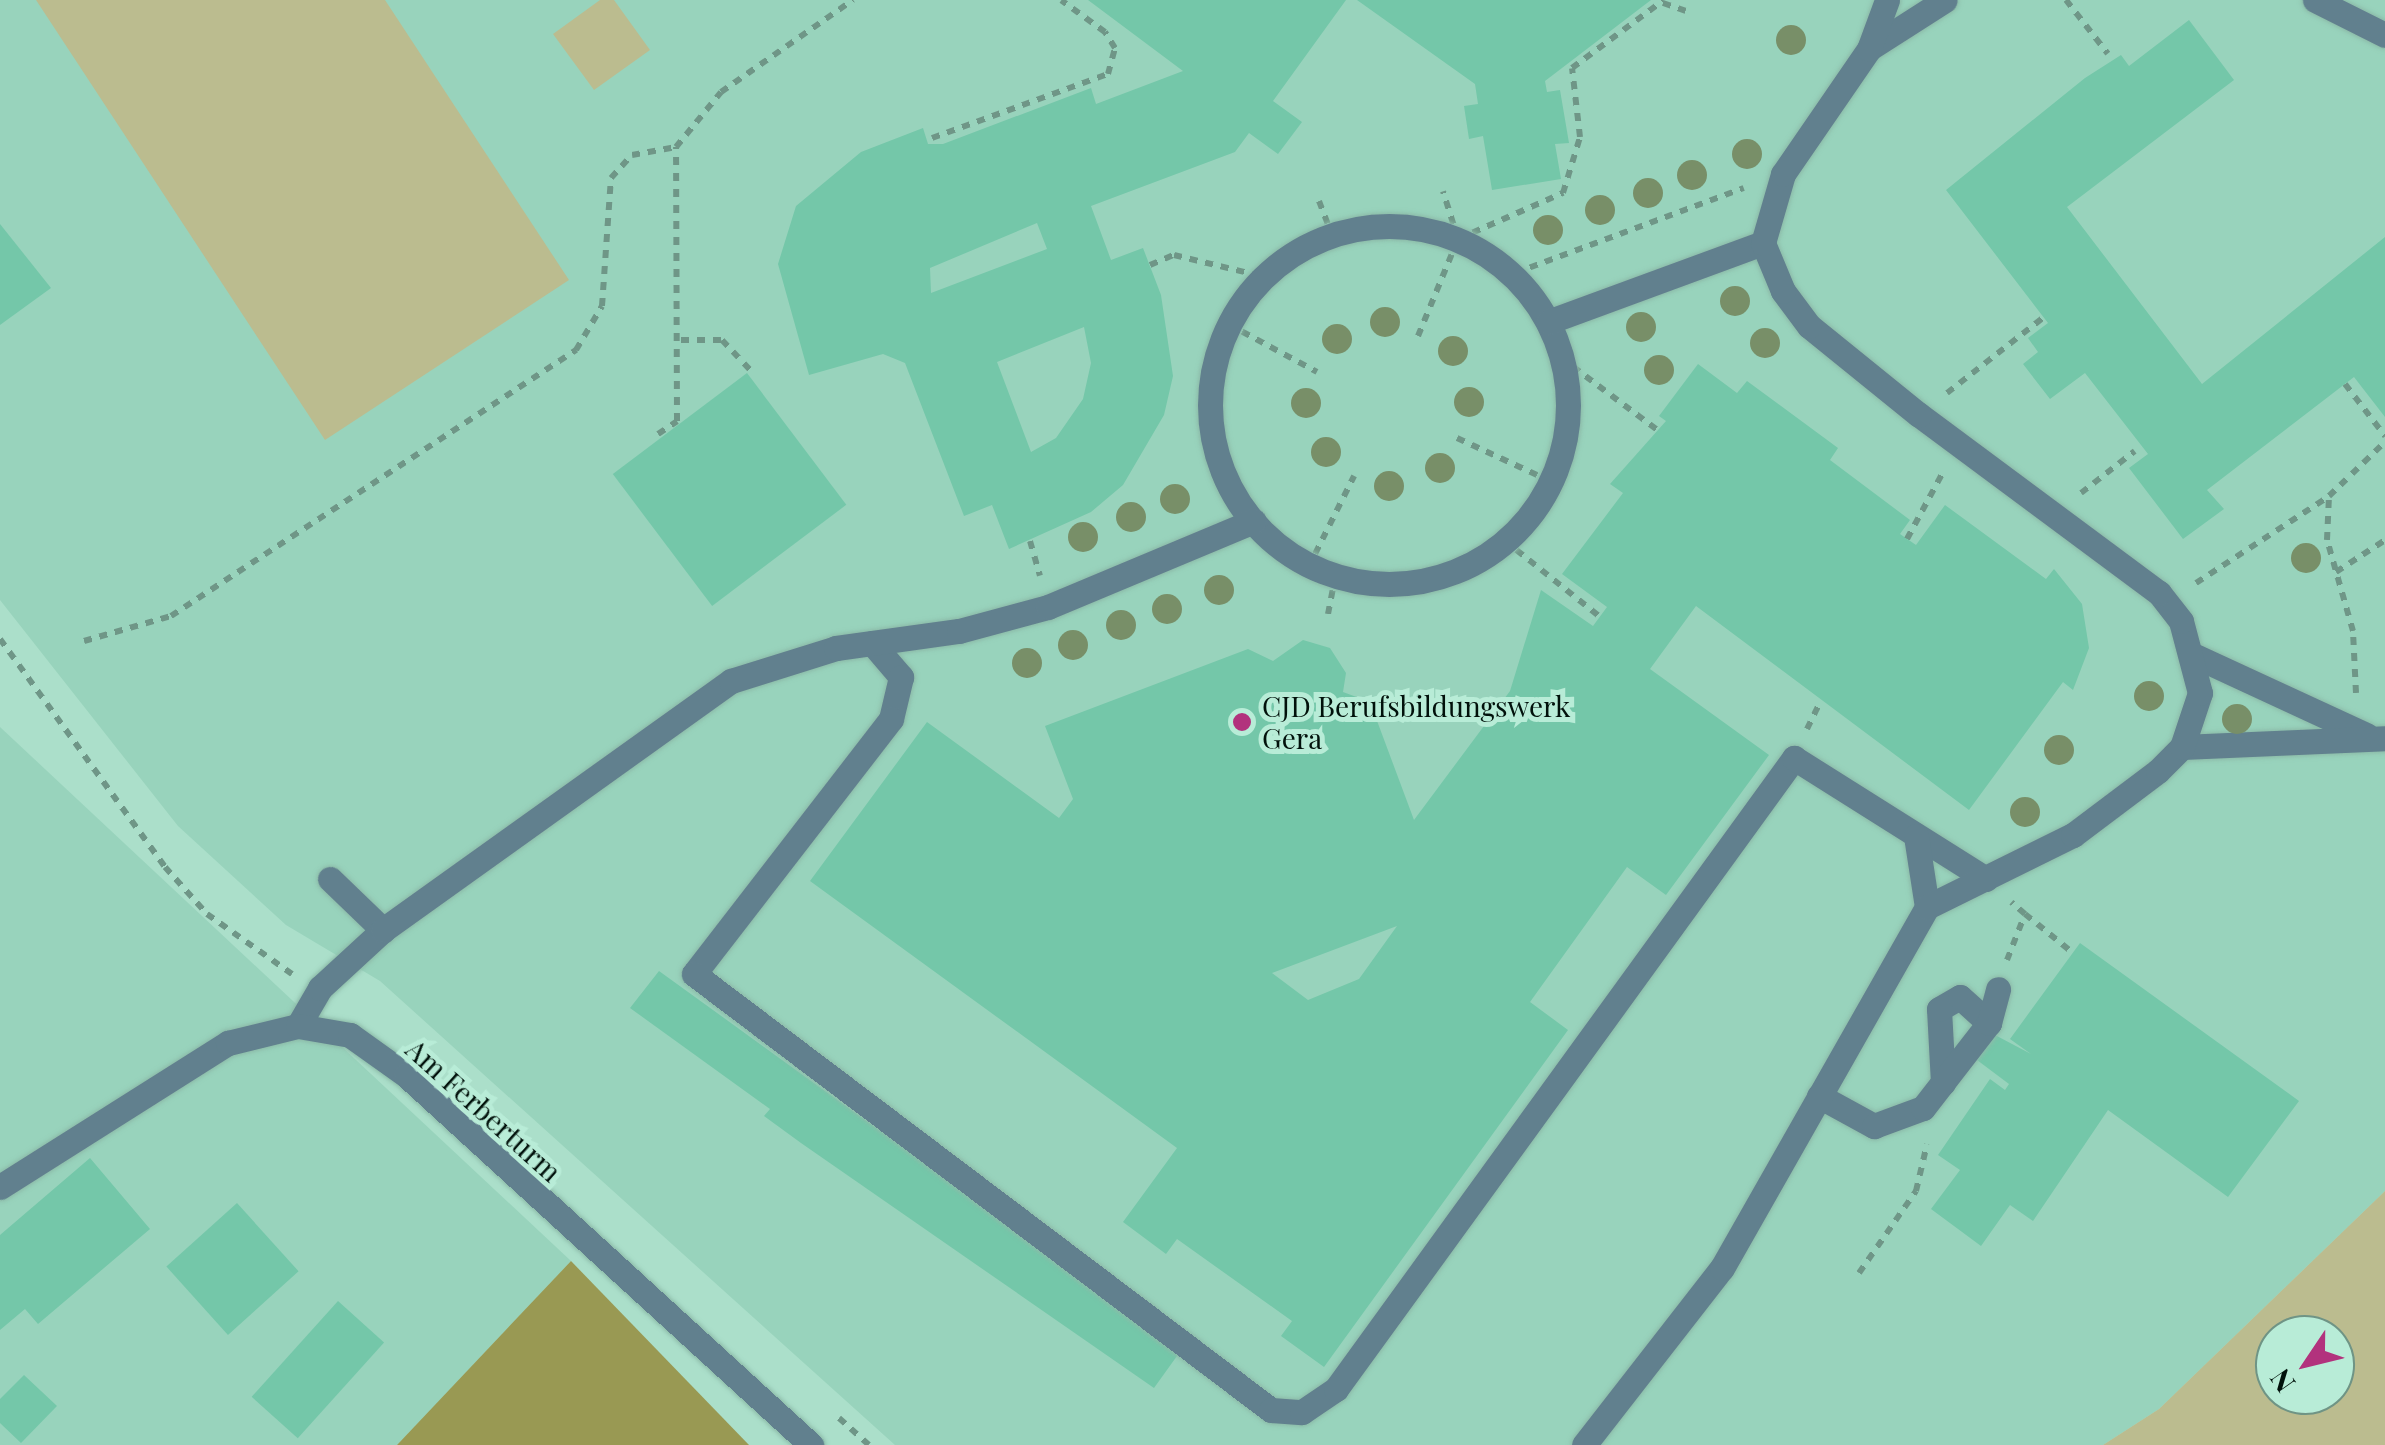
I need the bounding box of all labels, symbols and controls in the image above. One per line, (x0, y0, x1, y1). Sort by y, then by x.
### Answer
place label: CJD Berufsbildungswerk Gera (1262, 689, 1570, 755)
marker: CJD Berufsbildungswerk Gera (1231, 711, 1253, 733)
street label: Am Ferberturm (400, 1032, 568, 1188)
north arrow (2255, 1315, 2355, 1415)
text: N (2261, 1362, 2303, 1400)

